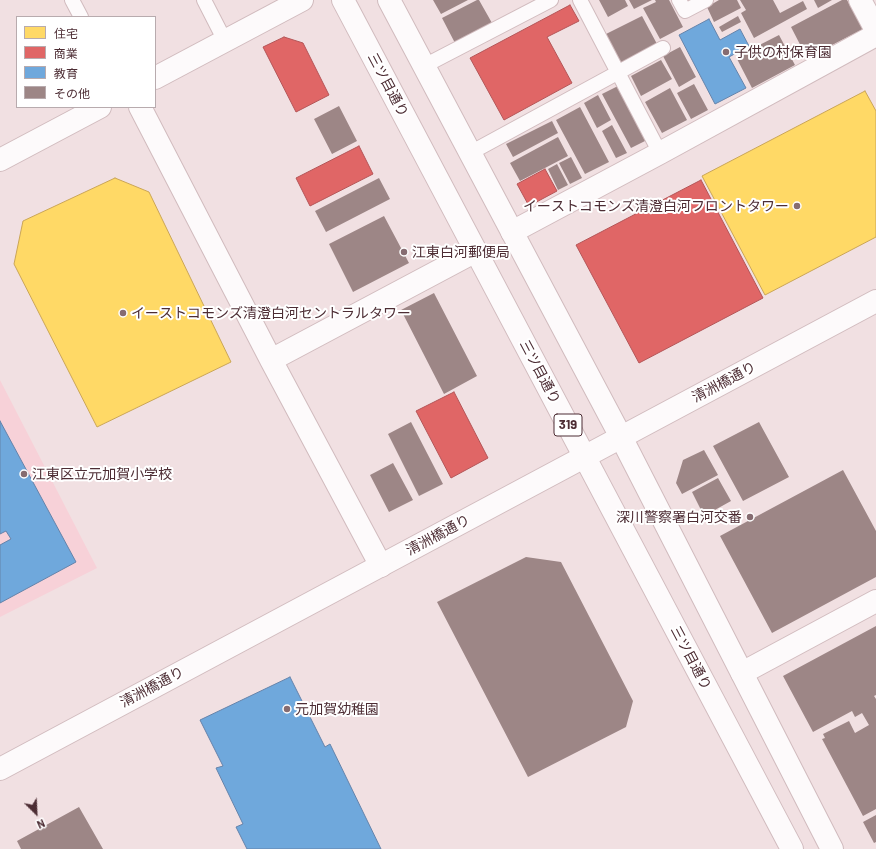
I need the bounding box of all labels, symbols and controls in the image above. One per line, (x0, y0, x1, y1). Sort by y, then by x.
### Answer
legend (16, 16, 156, 108)
text: 住宅 (54, 26, 78, 40)
place label: 子供の村保育園 (734, 44, 832, 60)
text: 商業 (54, 46, 78, 60)
marker: 子供の村保育園 (721, 47, 731, 57)
street label: 三ツ目通り (364, 50, 412, 120)
text: 教育 (54, 66, 78, 80)
text: その他 (54, 86, 90, 100)
place label: イーストコモンズ清澄白河フロントタワー (523, 198, 789, 214)
marker: イーストコモンズ清澄白河フロントタワー (792, 201, 802, 211)
place label: 江東白河郵便局 (412, 244, 510, 260)
marker: 江東白河郵便局 (399, 247, 409, 257)
place label: イーストコモンズ清澄白河セントラルタワー (131, 305, 411, 321)
marker: イーストコモンズ清澄白河セントラルタワー (118, 308, 128, 318)
street label: 三ツ目通り (516, 337, 564, 407)
street label: 清洲橋通り (689, 358, 759, 406)
road number: 319 (554, 414, 582, 436)
place label: 江東区立元加賀小学校 (32, 466, 172, 482)
marker: 江東区立元加賀小学校 (19, 469, 29, 479)
place label: 深川警察署白河交番 (616, 509, 742, 525)
street label: 清洲橋通り (403, 511, 473, 559)
marker: 深川警察署白河交番 (745, 512, 755, 522)
street label: 三ツ目通り (667, 623, 715, 693)
street label: 清洲橋通り (117, 663, 187, 711)
place label: 元加賀幼稚園 (295, 701, 379, 717)
marker: 元加賀幼稚園 (282, 704, 292, 714)
north arrow (16, 793, 56, 833)
text: N (35, 817, 47, 832)

